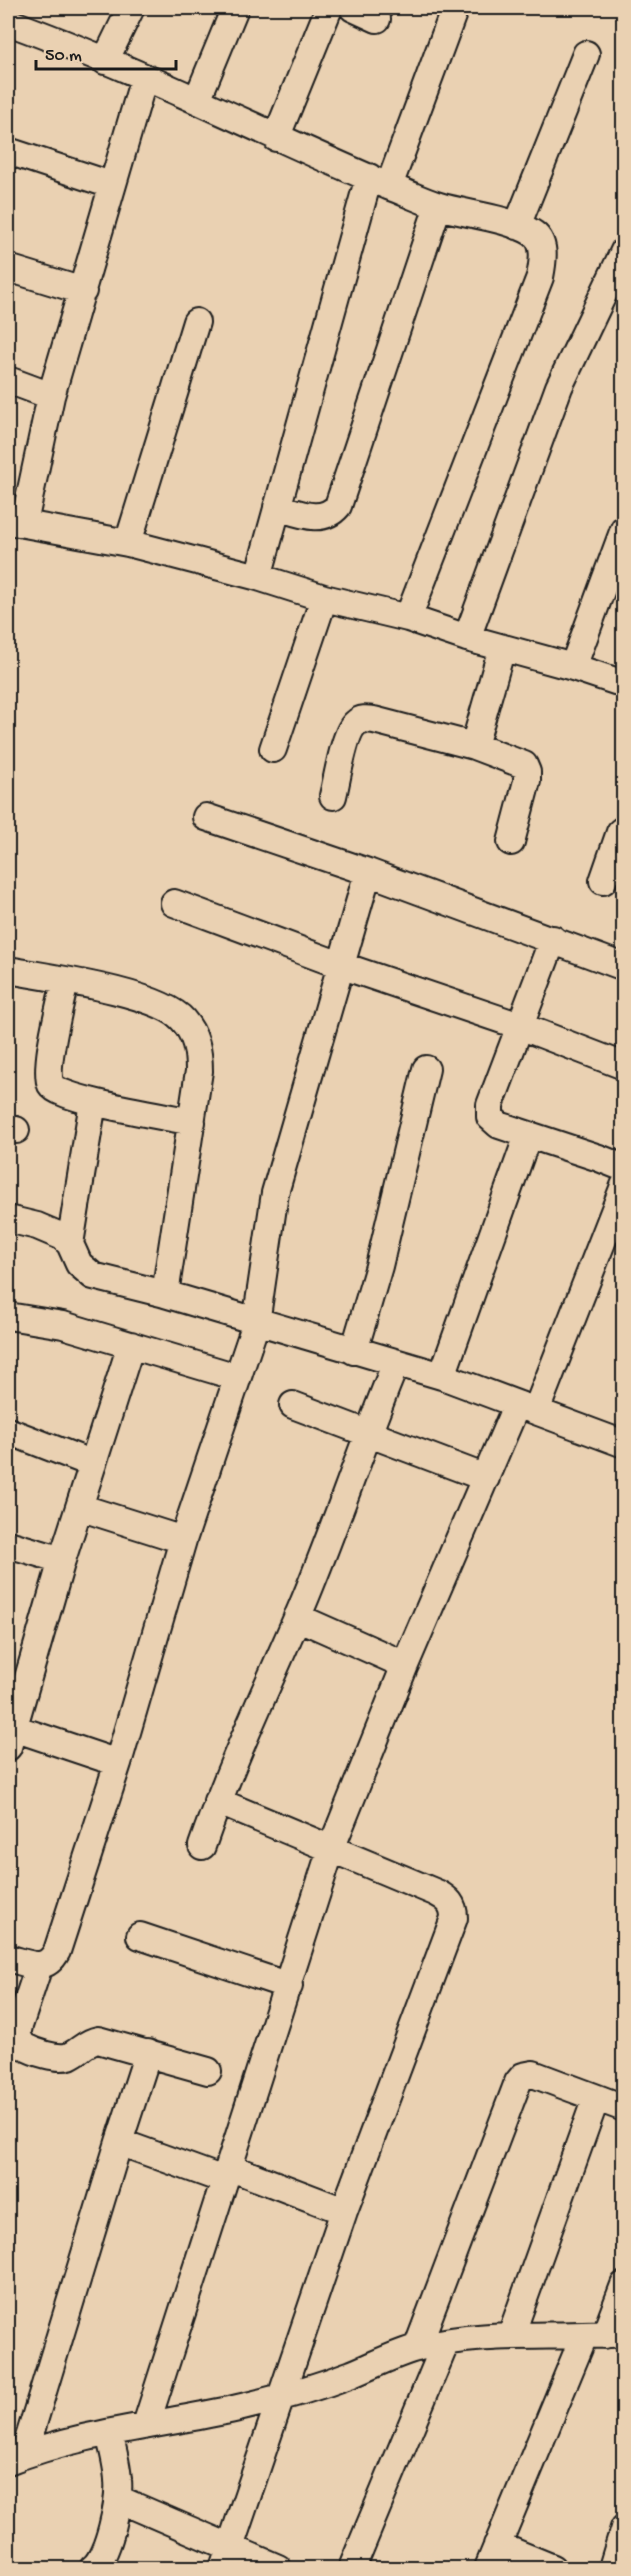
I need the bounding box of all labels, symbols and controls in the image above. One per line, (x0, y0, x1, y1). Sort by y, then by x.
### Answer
scale bar (36, 33, 176, 71)
text: 50 m (45, 46, 82, 67)

